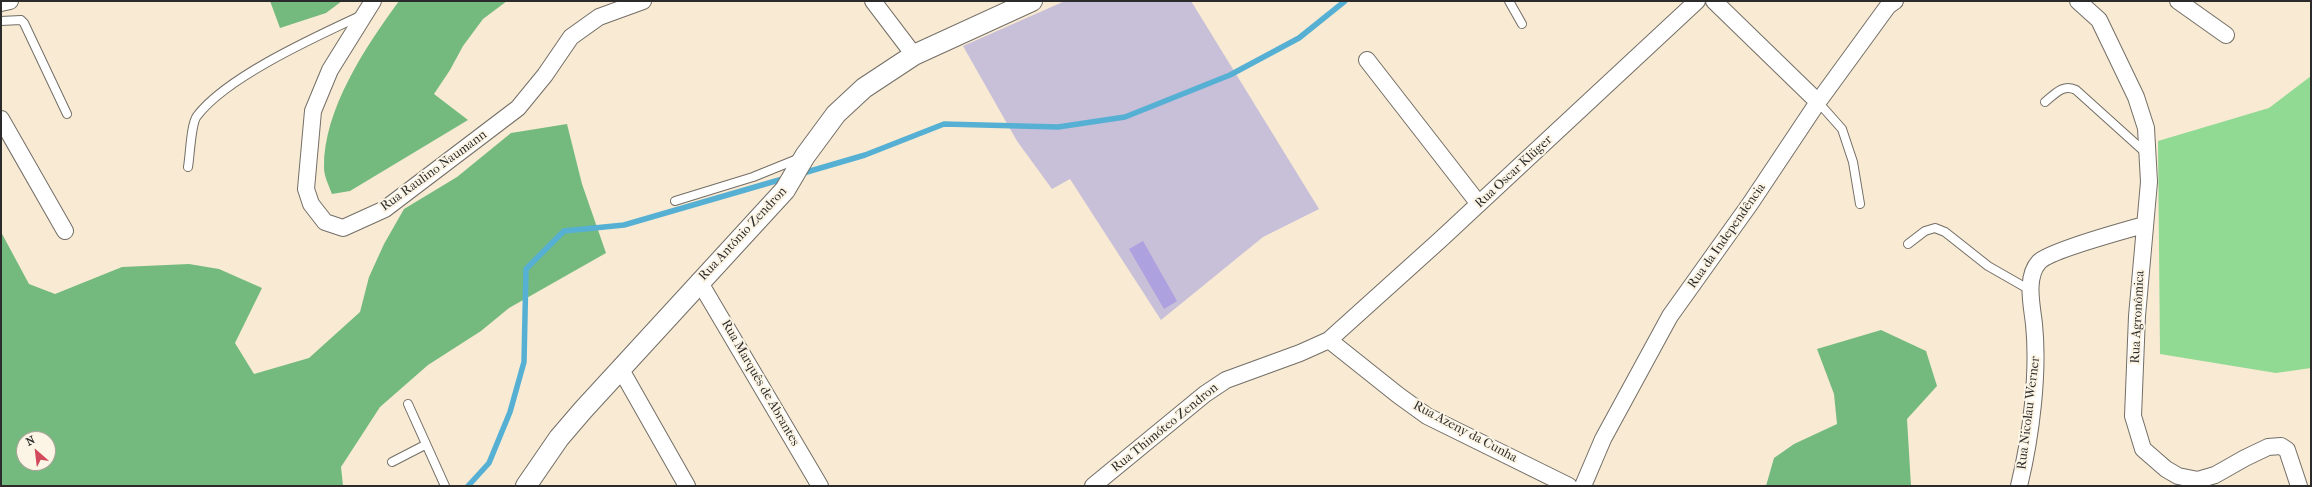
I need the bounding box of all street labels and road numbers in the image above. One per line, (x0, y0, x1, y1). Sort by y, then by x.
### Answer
street label: Rua Raulino Naumann (378, 127, 490, 215)
street label: Rua Oscar Klüger (1472, 132, 1556, 212)
street label: Rua da Independência (1685, 180, 1769, 292)
street label: Rua Antônio Zendron (696, 184, 790, 284)
street label: Rua Agronômica (2128, 270, 2148, 364)
street label: Rua Marquês de Abrantes (717, 317, 803, 449)
street label: Rua Nicolau Werner (2014, 355, 2044, 471)
street label: Rua Thimóteo Zendron (1109, 380, 1221, 476)
street label: Rua Azeny da Cunha (1410, 398, 1520, 466)

